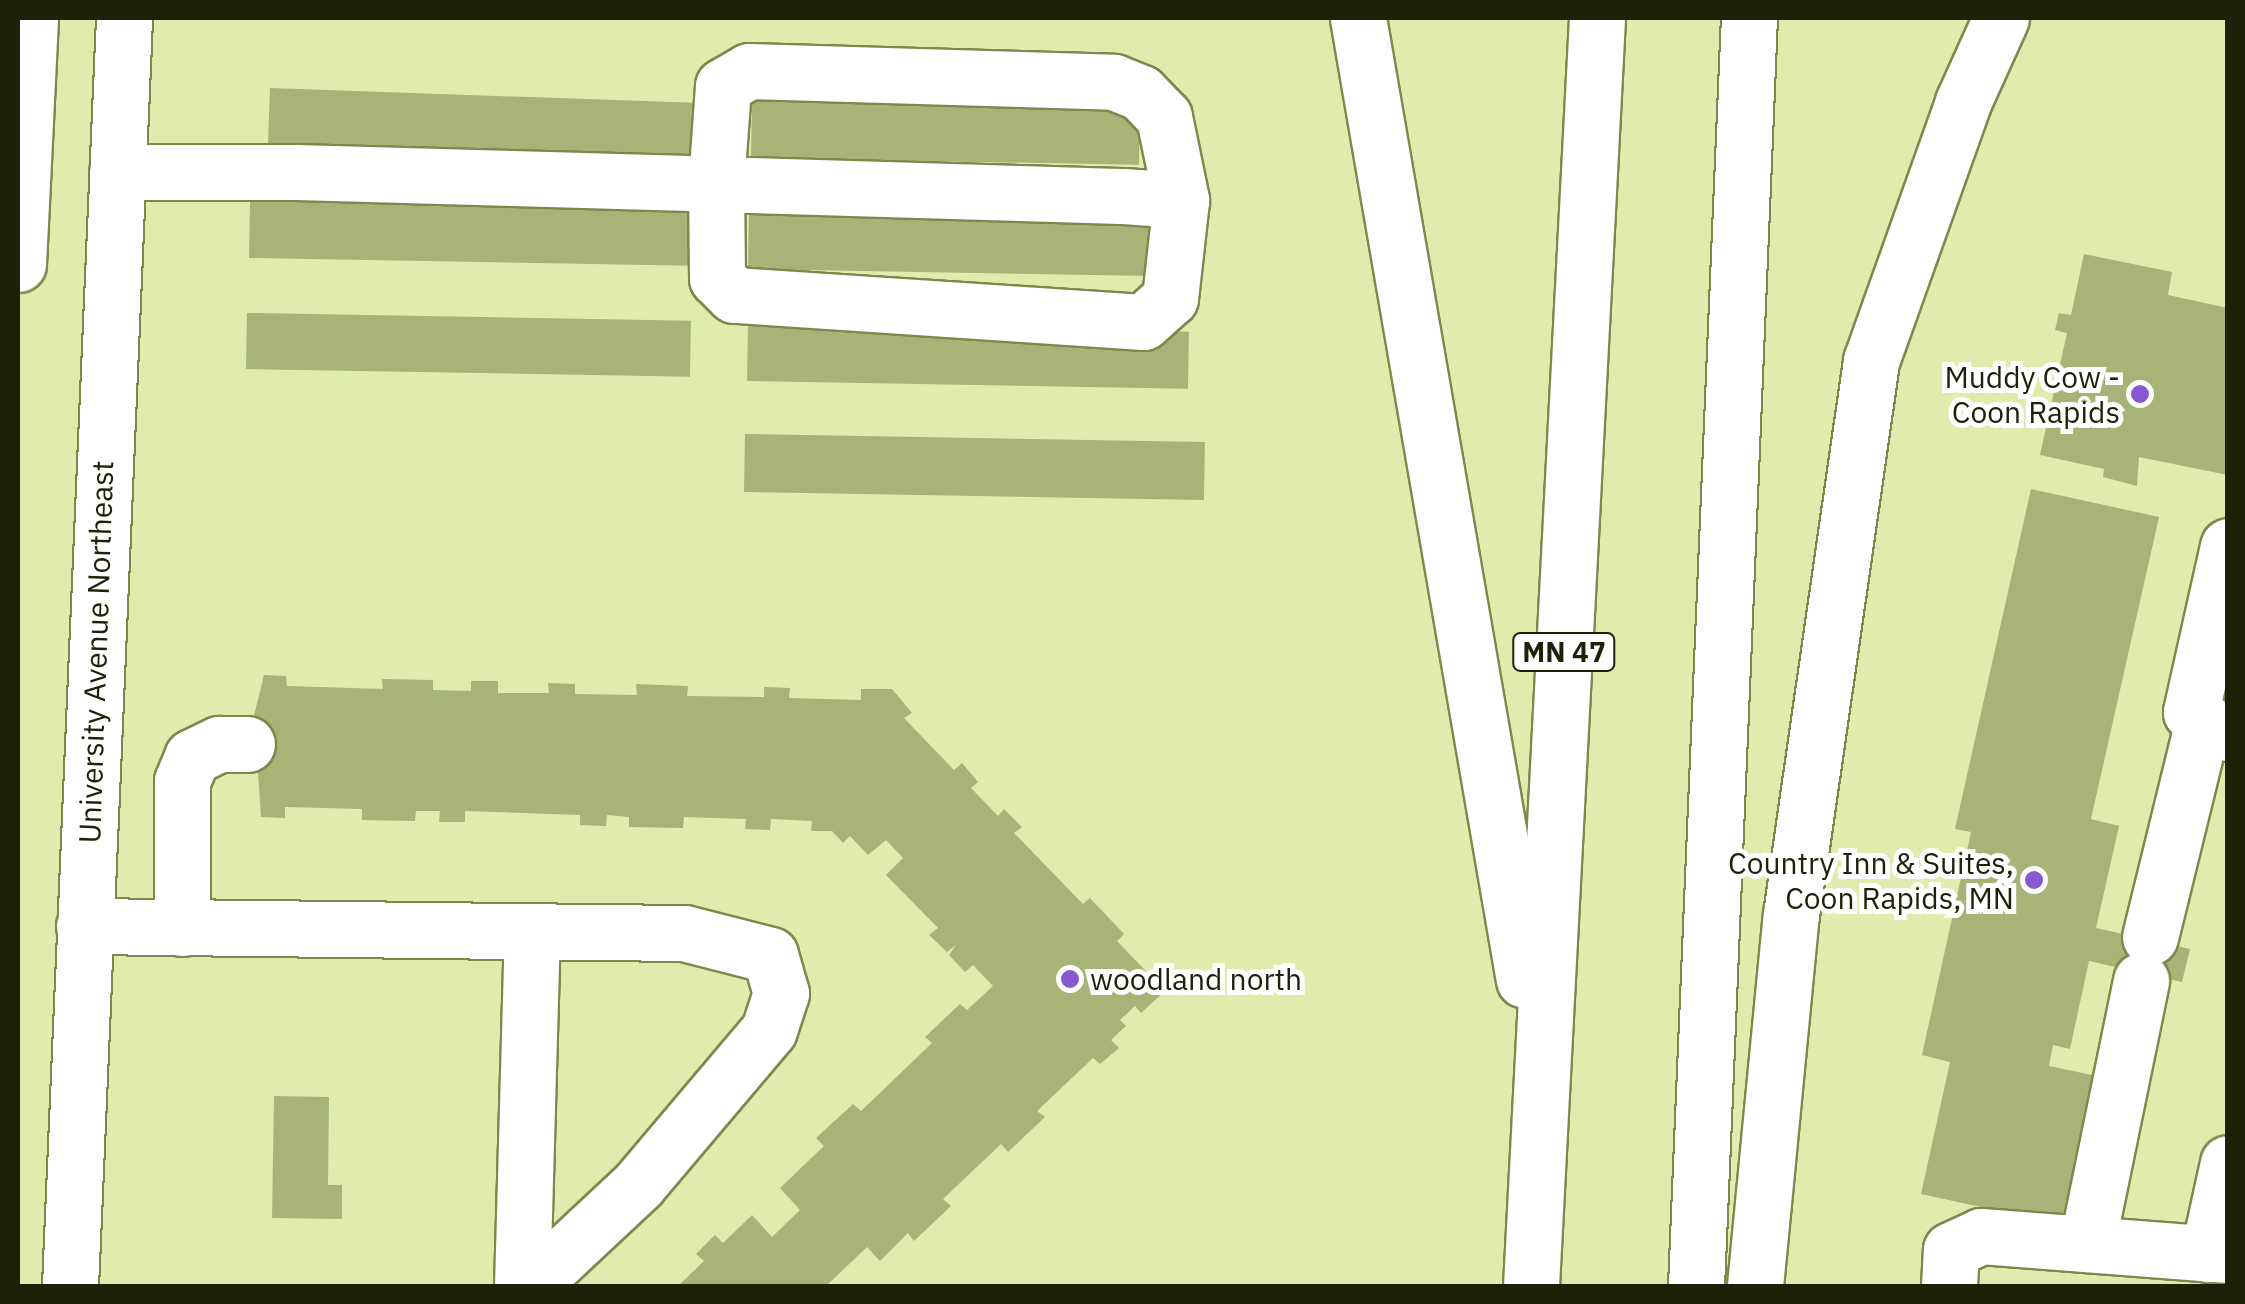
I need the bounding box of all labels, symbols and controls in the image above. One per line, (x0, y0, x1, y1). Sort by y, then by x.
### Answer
place label: Muddy Cow - Coon Rapids (1944, 359, 2120, 430)
marker: Muddy Cow - Coon Rapids (2129, 383, 2151, 405)
street label: University Avenue Northeast (71, 460, 121, 844)
road number: MN 47 (1512, 629, 1616, 675)
place label: Country Inn & Suites, Coon Rapids, MN (1728, 845, 2014, 916)
marker: Country Inn & Suites, Coon Rapids, MN (2023, 869, 2045, 891)
place label: woodland north (1090, 961, 1302, 997)
marker: woodland north (1059, 968, 1081, 990)

